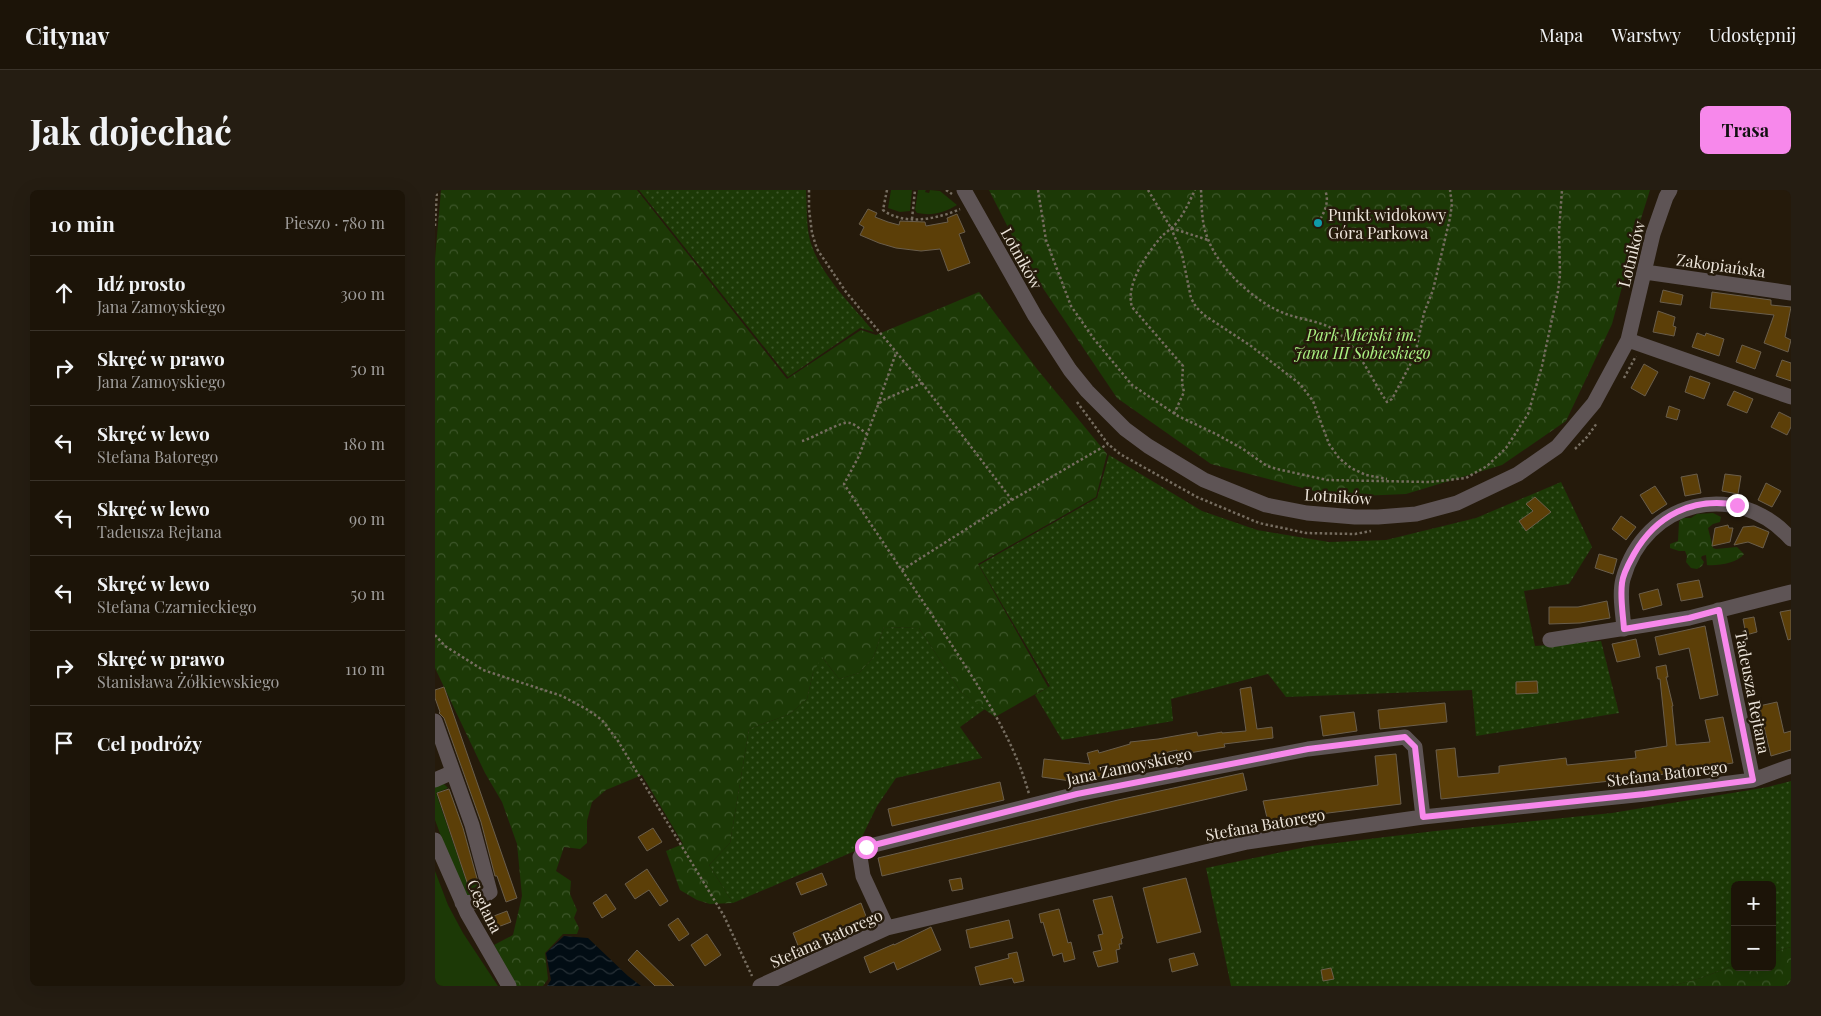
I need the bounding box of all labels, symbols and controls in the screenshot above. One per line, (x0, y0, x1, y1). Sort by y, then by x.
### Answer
text: Citynav (25, 19, 110, 51)
text: Mapa (1539, 23, 1583, 47)
text: Warstwy (1611, 23, 1681, 47)
text: Udostępnij (1709, 23, 1796, 47)
button: Trasa (1700, 106, 1791, 154)
text: Jak dojechać (30, 107, 232, 154)
place label: Punkt widokowy Góra Parkowa (1328, 204, 1446, 243)
text: 10 min (50, 209, 115, 237)
text: Pieszo · 780 m (285, 212, 385, 233)
marker: Punkt widokowy Góra Parkowa (1312, 217, 1324, 229)
street label: Lotników (1613, 218, 1650, 289)
street label: Lotników (996, 223, 1048, 293)
street label: Zakopiańska (1675, 248, 1767, 282)
text: Idź prosto (97, 270, 185, 296)
icon: ahead (50, 279, 78, 307)
text: 300 m (340, 283, 385, 304)
text: Jana Zamoyskiego (97, 296, 225, 317)
park label: Park Miejski im. Jana III Sobieskiego (1293, 324, 1431, 363)
text: Skręć w prawo (97, 345, 225, 371)
icon: right (50, 354, 78, 382)
text: 50 m (351, 358, 385, 379)
text: Jana Zamoyskiego (97, 371, 225, 392)
text: Skręć w lewo (97, 420, 210, 446)
icon: left (50, 429, 78, 457)
text: 180 m (343, 433, 385, 454)
text: Stefana Batorego (97, 446, 218, 467)
street label: Lotników (1304, 483, 1373, 509)
route end (1726, 494, 1749, 517)
text: Skręć w lewo (97, 495, 210, 521)
icon: left (50, 504, 78, 532)
text: 90 m (349, 508, 385, 529)
text: Tadeusza Rejtana (97, 521, 222, 542)
text: Skręć w lewo (97, 570, 210, 596)
icon: left (50, 579, 78, 607)
text: 50 m (351, 583, 385, 604)
text: Stefana Czarnieckiego (97, 596, 256, 617)
street label: Tadeusza Rejtana (1731, 629, 1775, 755)
text: Skręć w prawo (97, 645, 225, 671)
icon: right (50, 654, 78, 682)
text: 110 m (345, 658, 385, 679)
text: Stanisława Żółkiewskiego (97, 671, 279, 692)
icon: arrive (50, 729, 78, 757)
text: Cel podróży (97, 730, 202, 756)
street label: Jana Zamoyskiego (1063, 742, 1194, 790)
street label: Stefana Batorego (1606, 755, 1729, 791)
street label: Stefana Batorego (1203, 803, 1327, 845)
route start (855, 836, 878, 859)
street label: Ceglana (463, 876, 507, 936)
map controls (1731, 881, 1776, 971)
button: + (1731, 881, 1776, 926)
street label: Stefana Batorego (766, 904, 886, 972)
button: − (1731, 926, 1776, 971)

